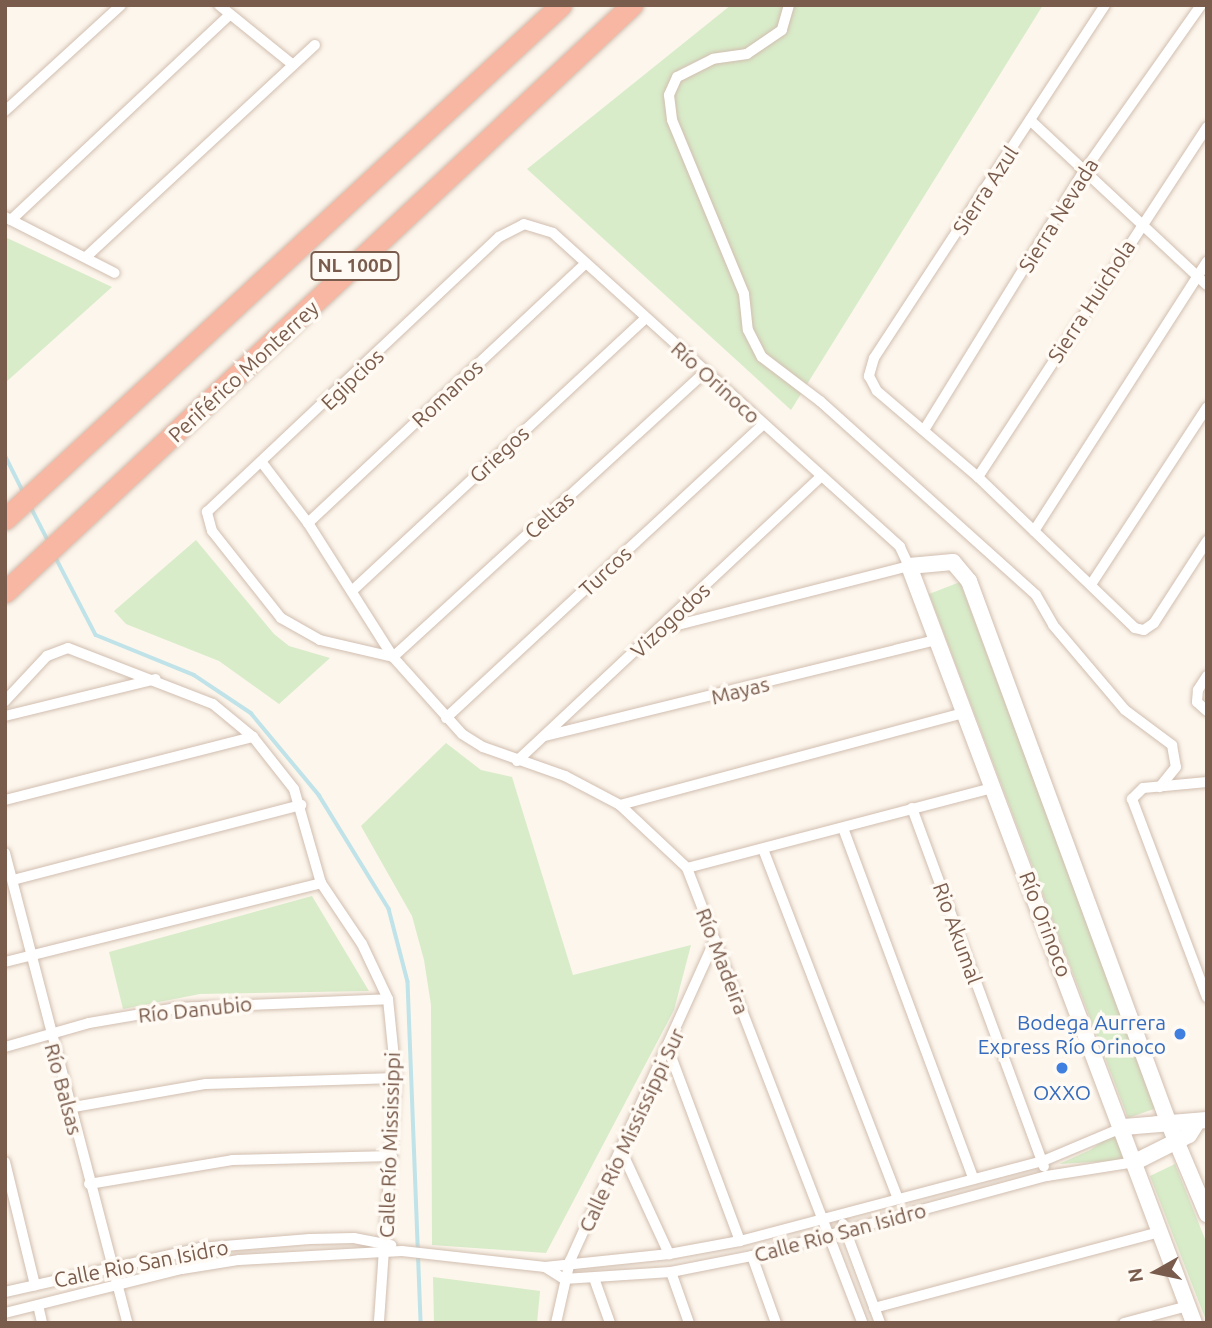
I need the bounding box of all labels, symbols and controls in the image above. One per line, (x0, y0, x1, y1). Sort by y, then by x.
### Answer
street label: Sierra Azul (947, 141, 1023, 239)
street label: Sierra Nevada (1013, 153, 1103, 277)
street label: Sierra Huichola (1042, 235, 1140, 367)
road number: NL 100D (310, 250, 400, 282)
street label: Periférico Monterrey (163, 295, 323, 447)
street label: Río Orinoco (666, 336, 766, 428)
street label: Egipcios (315, 343, 389, 415)
street label: Romanos (406, 354, 488, 432)
street label: Griegos (464, 420, 534, 488)
street label: Celtas (519, 486, 579, 544)
street label: Turcos (574, 541, 636, 601)
street label: Vizogodos (625, 577, 715, 663)
street label: Mayas (708, 671, 772, 709)
street label: Río Orinoco (1014, 868, 1078, 980)
street label: Rio Akumal (928, 879, 988, 987)
street label: Río Madeira (691, 904, 755, 1018)
street label: Río Danubio (137, 990, 253, 1028)
place label: Bodega Aurrera Express Río Orinoco (978, 1009, 1166, 1059)
street label: Calle Río Mississippi Sur (573, 1024, 689, 1236)
marker: Bodega Aurrera Express Río Orinoco (1172, 1026, 1188, 1042)
street label: Río Balsas (40, 1040, 88, 1138)
street label: Calle Río Mississippi (373, 1052, 405, 1238)
marker: OXXO (1054, 1060, 1070, 1076)
place label: OXXO (1033, 1079, 1091, 1105)
street label: Calle Rio San Isidro (751, 1197, 929, 1267)
street label: Calle Rio San Isidro (52, 1234, 230, 1292)
north arrow (1121, 1237, 1191, 1307)
text: N (1123, 1267, 1147, 1284)

